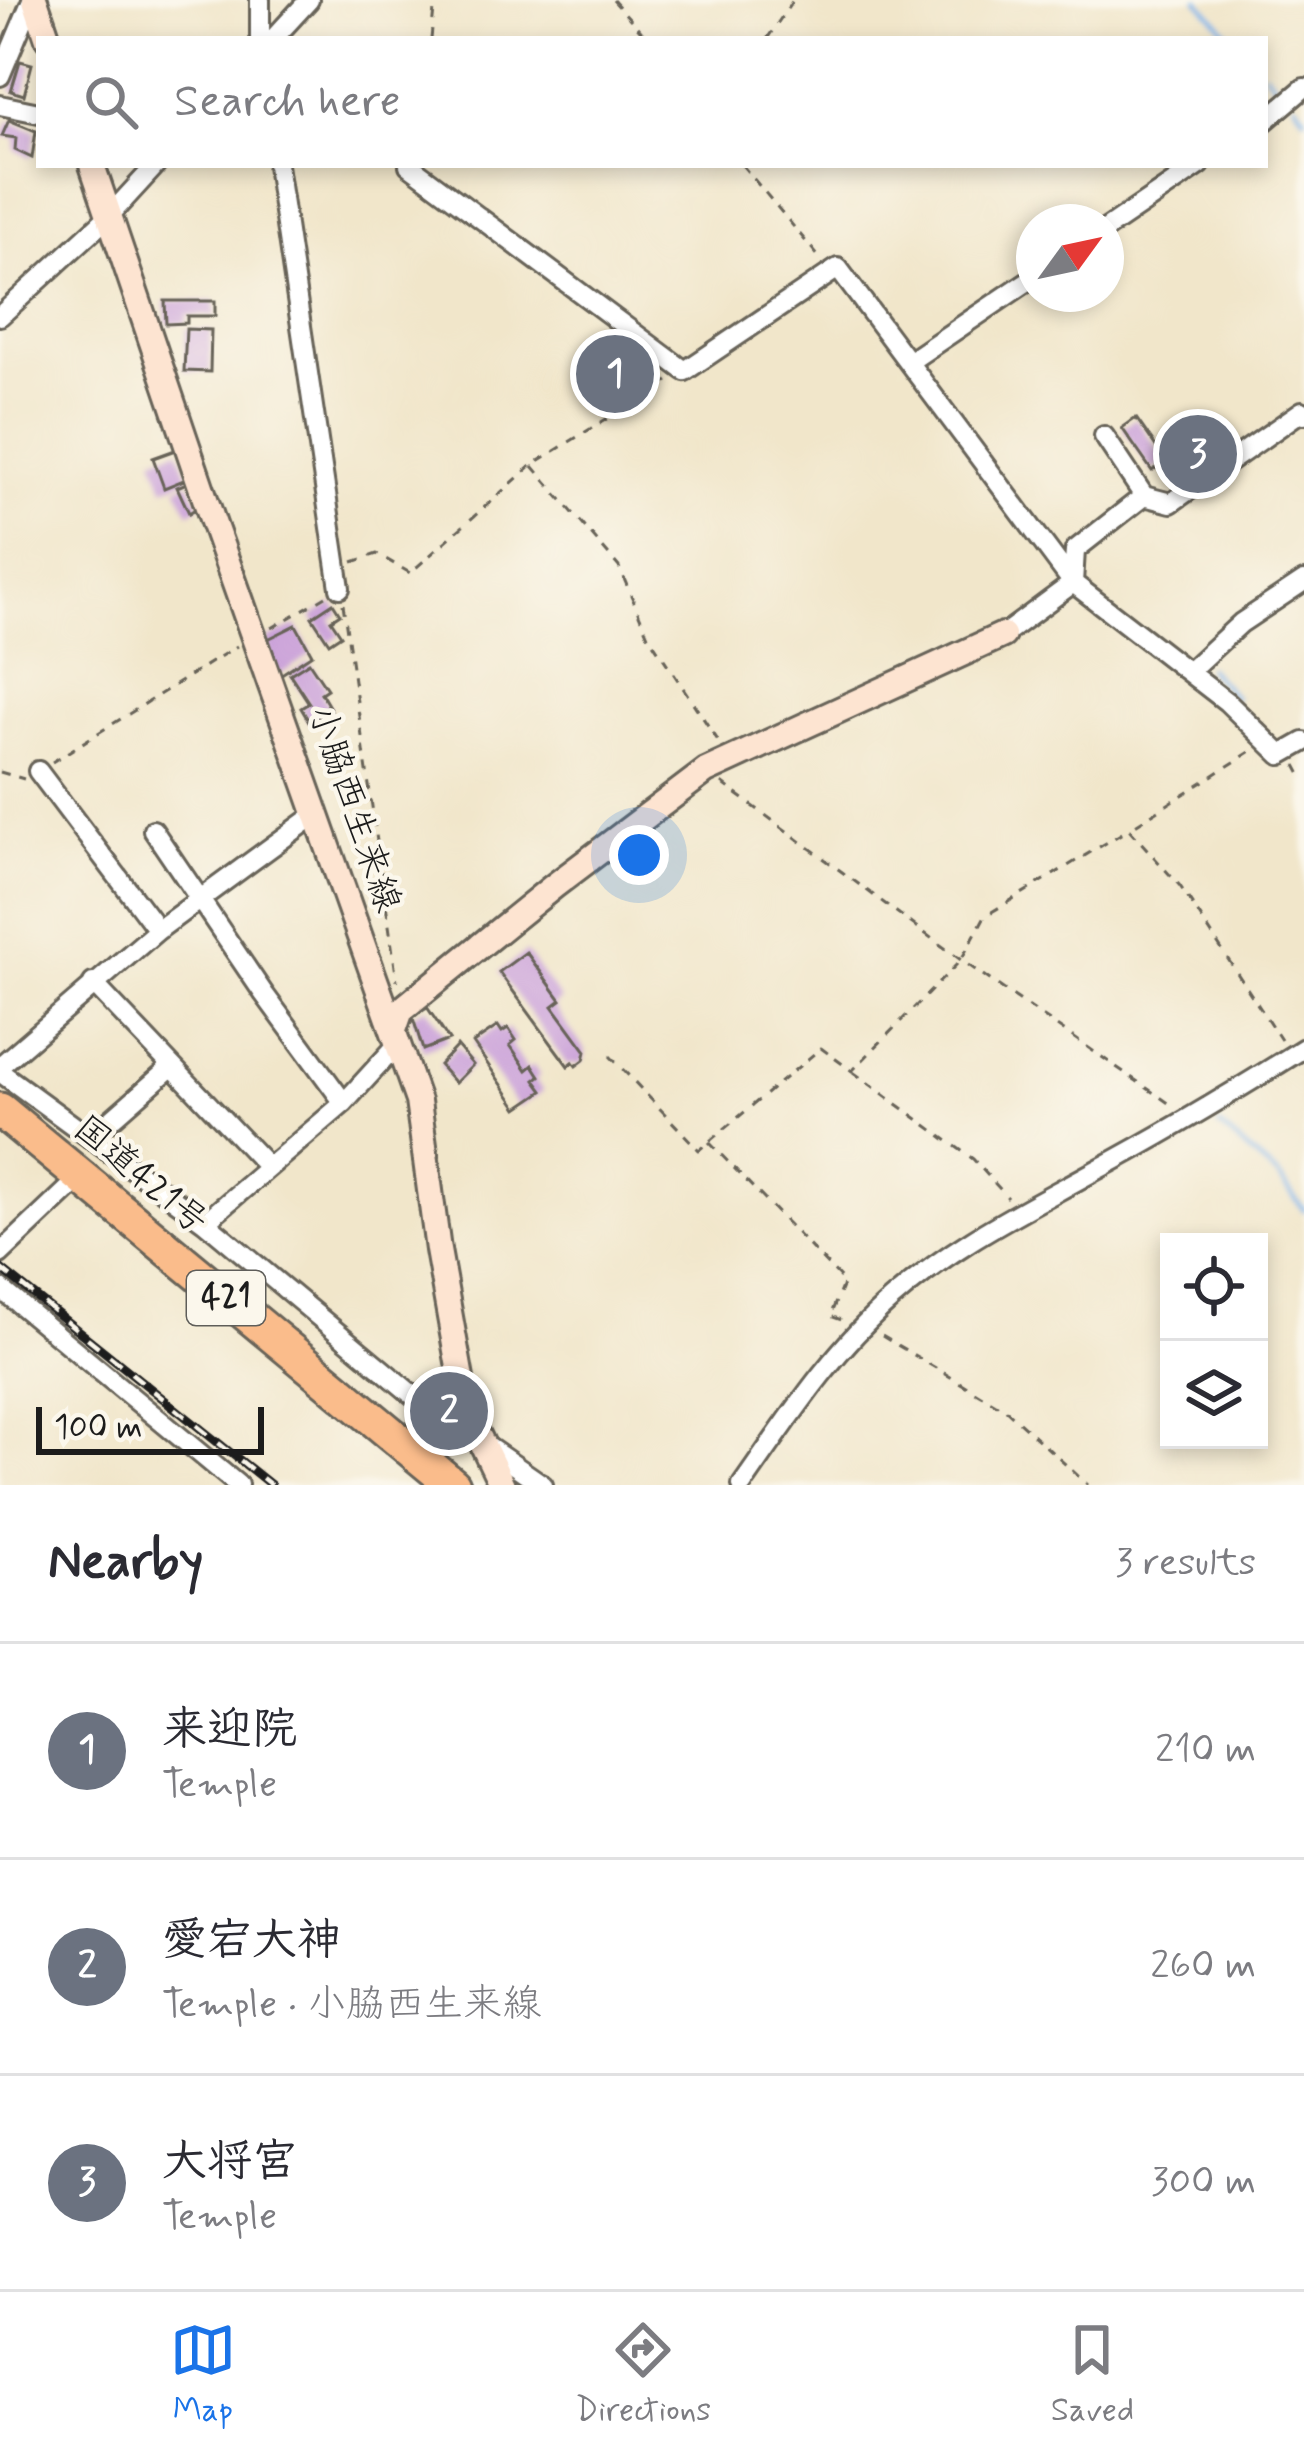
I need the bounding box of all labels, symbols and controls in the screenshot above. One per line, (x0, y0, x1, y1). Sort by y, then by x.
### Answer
search box (36, 36, 1268, 168)
icon: search (78, 69, 144, 135)
text: Search here (174, 73, 401, 132)
north arrow (1016, 204, 1124, 312)
pin: 1 (576, 329, 654, 419)
pin: 3 (1159, 409, 1237, 499)
street label: 小脇西生来線 (296, 699, 410, 919)
your location (609, 825, 669, 885)
street label: 国道421号 (63, 1106, 217, 1246)
map controls (1160, 1233, 1268, 1449)
button: locate (1160, 1233, 1268, 1341)
road number: 421 (187, 1271, 265, 1325)
button: layers (1160, 1341, 1268, 1449)
pin: 2 (410, 1366, 488, 1456)
scale bar (36, 1401, 264, 1454)
text: 100 m (54, 1406, 143, 1450)
text: Nearby (48, 1530, 203, 1596)
text: 3 results (1115, 1538, 1256, 1589)
text: 来迎院 (162, 1701, 297, 1760)
text: 1 (78, 1725, 96, 1776)
text: 210 m (1155, 1725, 1256, 1776)
text: Temple (162, 1760, 277, 1811)
text: 愛宕大神 (162, 1912, 342, 1971)
text: 2 (77, 1941, 97, 1992)
text: 260 m (1150, 1941, 1256, 1992)
text: Temple · 小脇西生来線 (162, 1980, 541, 2031)
text: 大将宮 (162, 2133, 297, 2192)
text: 3 (78, 2157, 96, 2208)
text: 300 m (1151, 2157, 1256, 2208)
text: Temple (162, 2192, 277, 2243)
tab: Map (170, 2317, 236, 2433)
tab: Directions (575, 2317, 711, 2433)
tab: Saved (1051, 2317, 1134, 2433)

